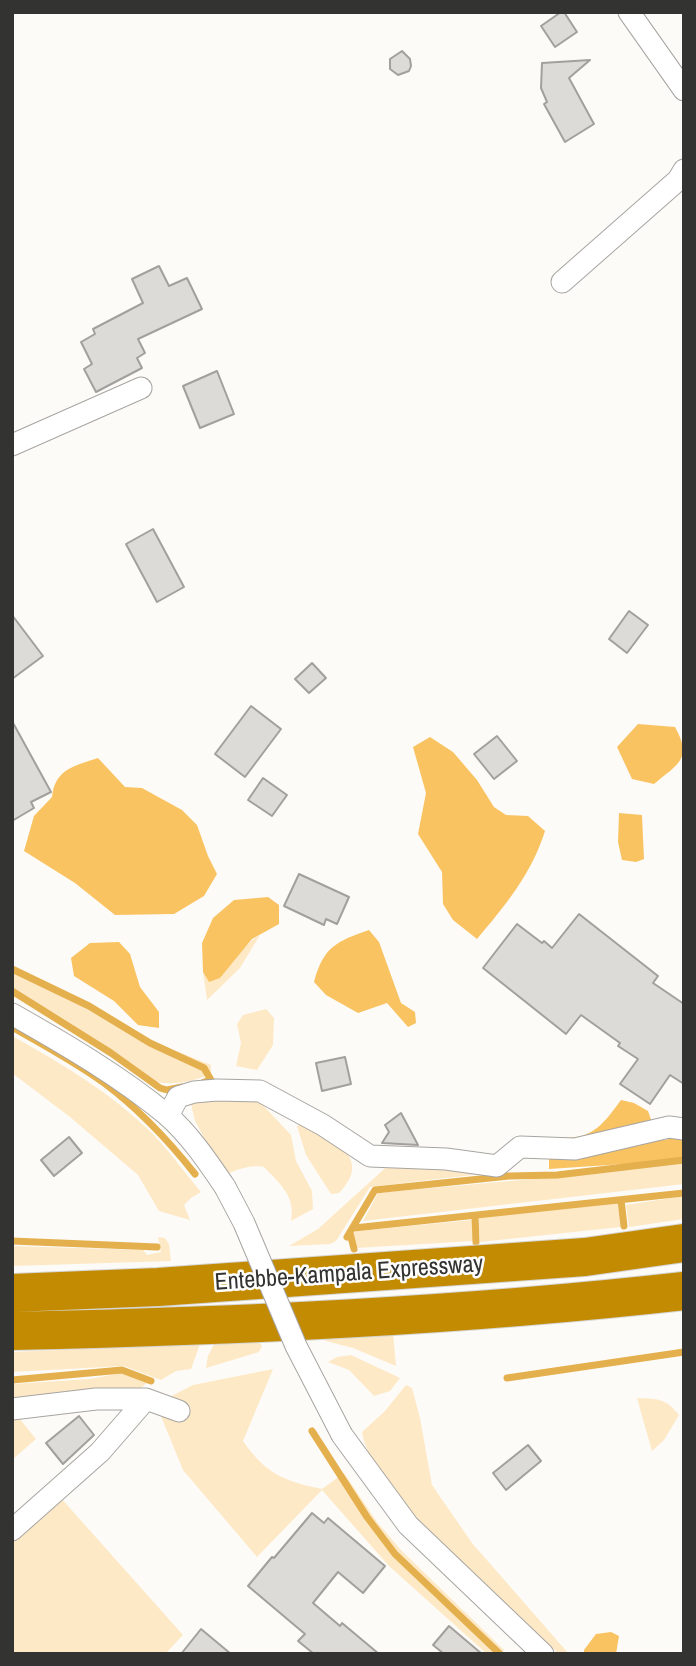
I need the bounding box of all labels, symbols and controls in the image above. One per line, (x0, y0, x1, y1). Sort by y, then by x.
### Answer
street label: Entebbe-Kampala Expressway (214, 1250, 484, 1298)

